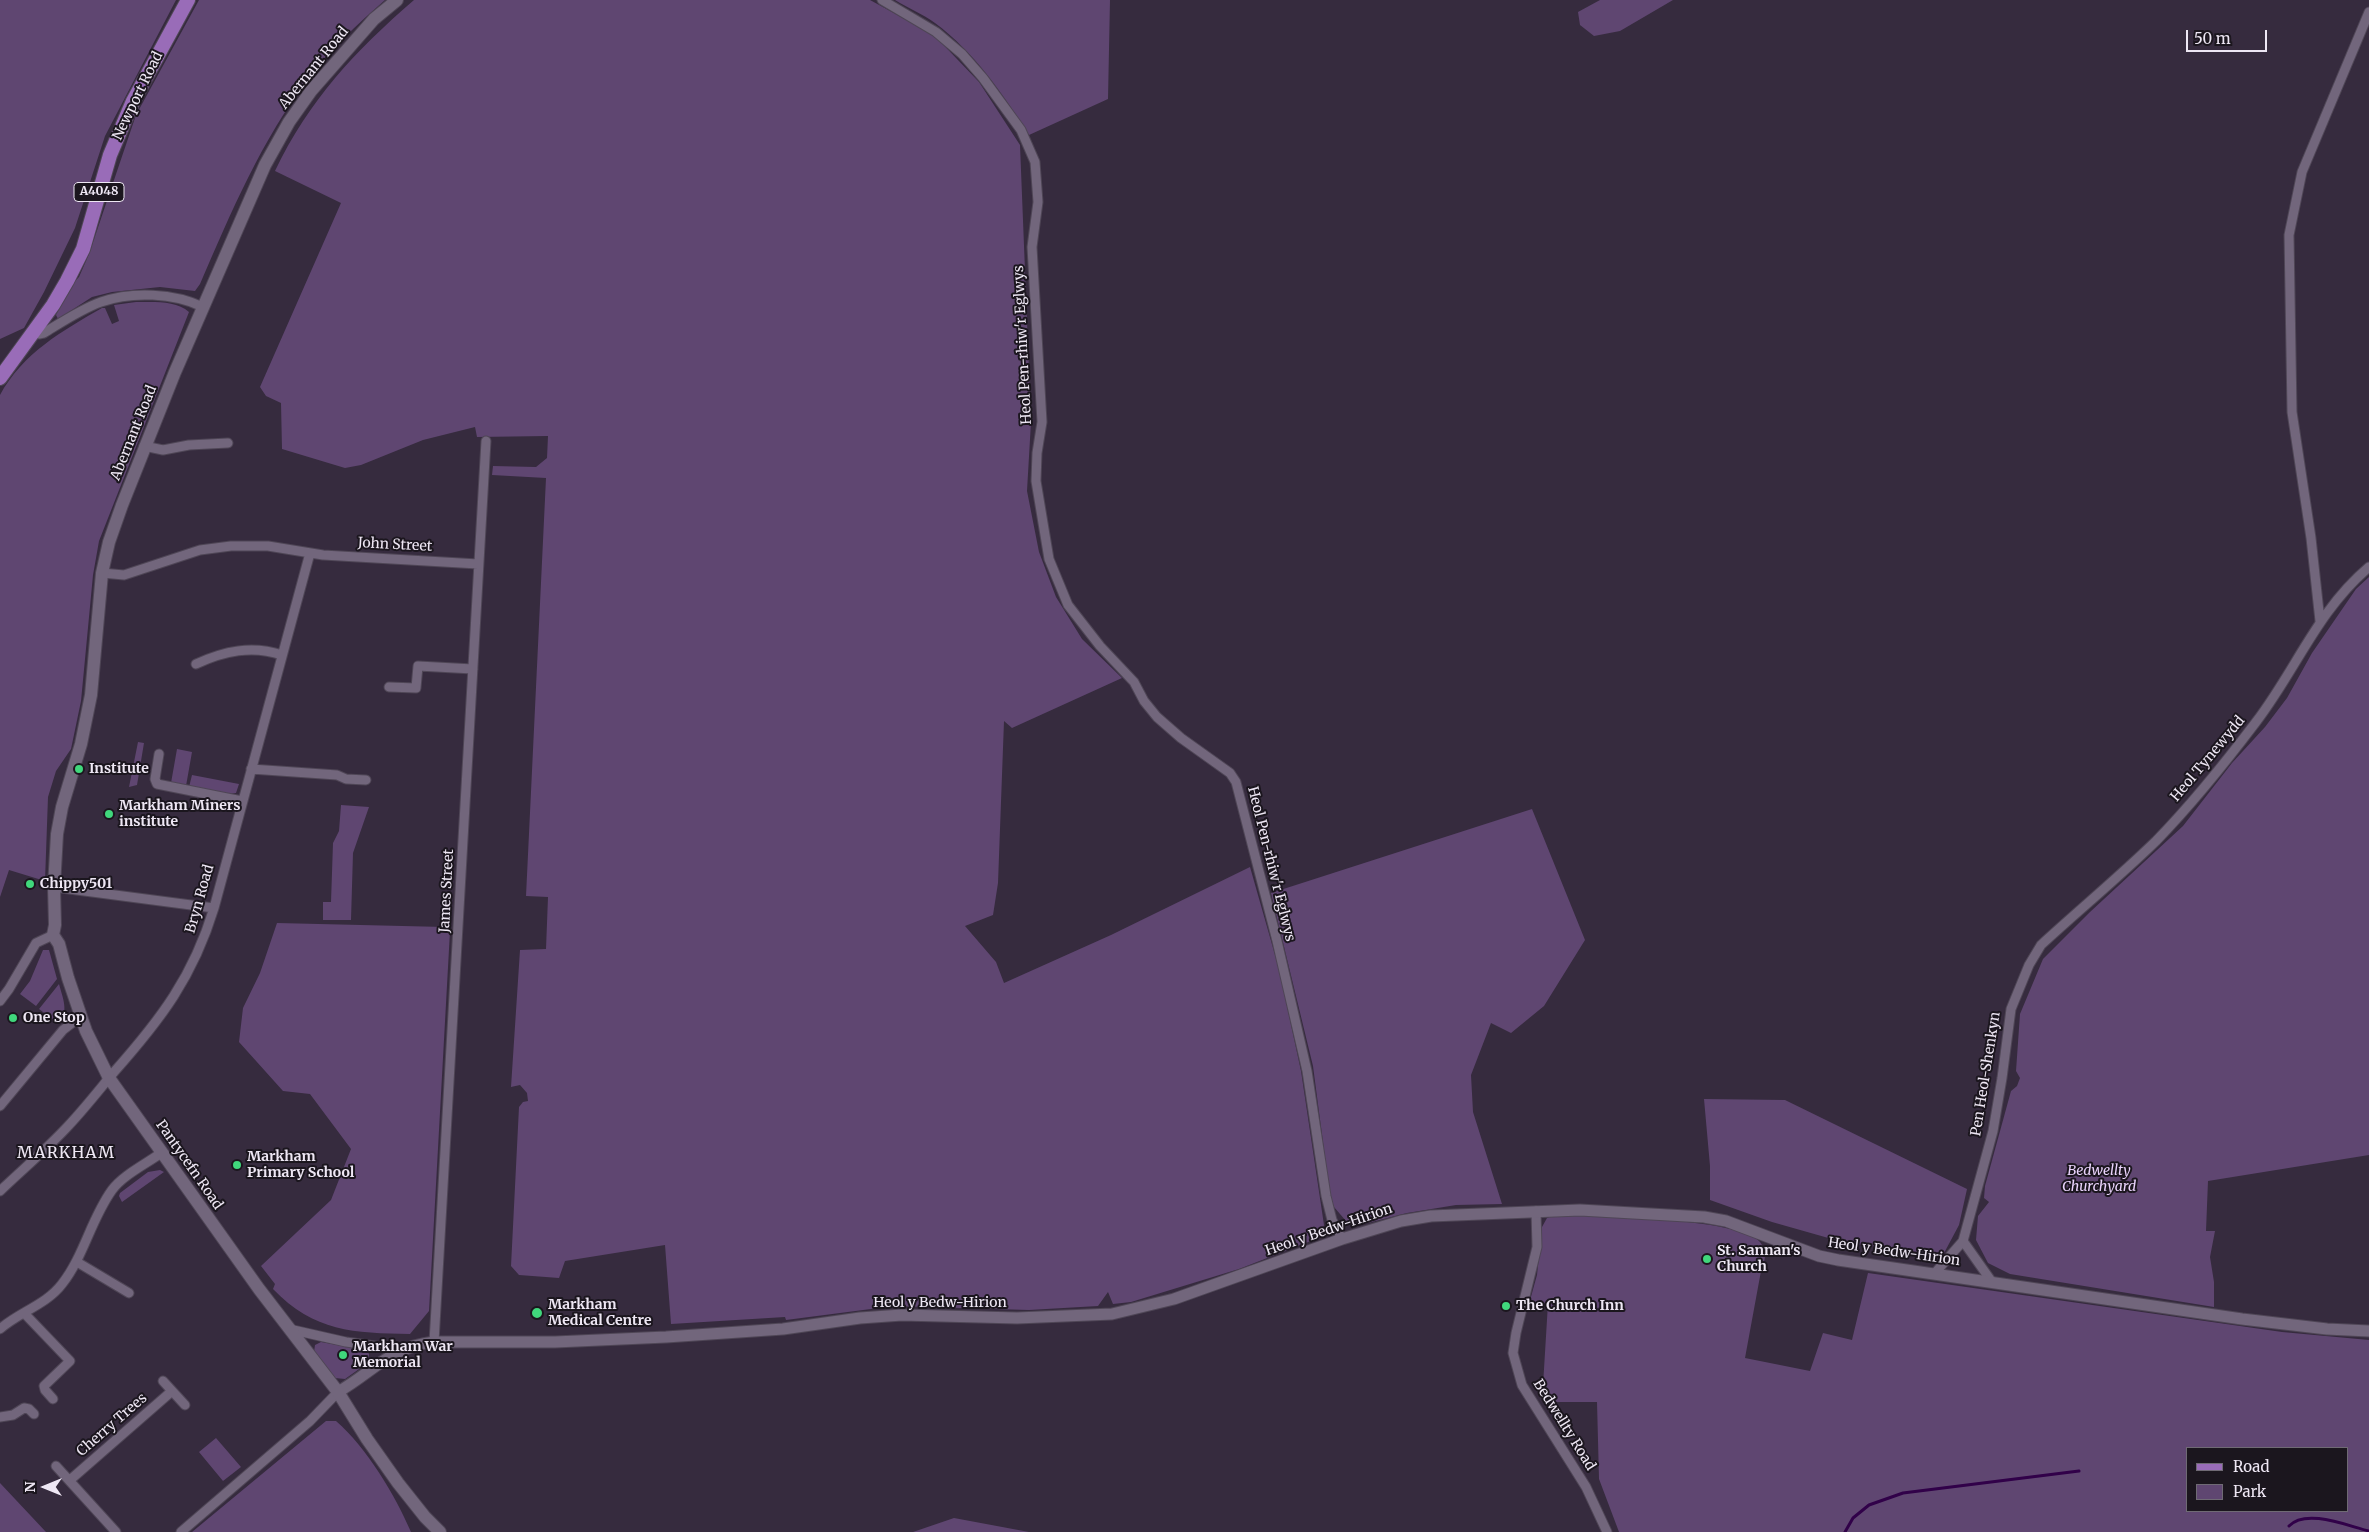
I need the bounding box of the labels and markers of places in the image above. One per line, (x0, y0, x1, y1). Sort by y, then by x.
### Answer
place label: Institute (89, 761, 149, 777)
marker: Institute (73, 763, 85, 775)
place label: Markham Miners institute (119, 798, 240, 830)
marker: Markham Miners institute (103, 808, 115, 820)
place label: Chippy501 (40, 876, 112, 892)
marker: Chippy501 (24, 878, 36, 890)
place label: One Stop (23, 1010, 85, 1026)
marker: One Stop (7, 1012, 19, 1024)
place label: Markham Primary School (247, 1149, 354, 1182)
marker: Markham Primary School (231, 1159, 243, 1171)
place label: St. Sannan's Church (1717, 1243, 1801, 1276)
marker: St. Sannan's Church (1701, 1253, 1713, 1265)
place label: Markham Medical Centre (548, 1297, 651, 1330)
place label: The Church Inn (1516, 1298, 1624, 1314)
marker: The Church Inn (1500, 1300, 1512, 1312)
marker: Markham Medical Centre (530, 1306, 544, 1320)
place label: Markham War Memorial (353, 1339, 453, 1371)
marker: Markham War Memorial (337, 1349, 349, 1361)

